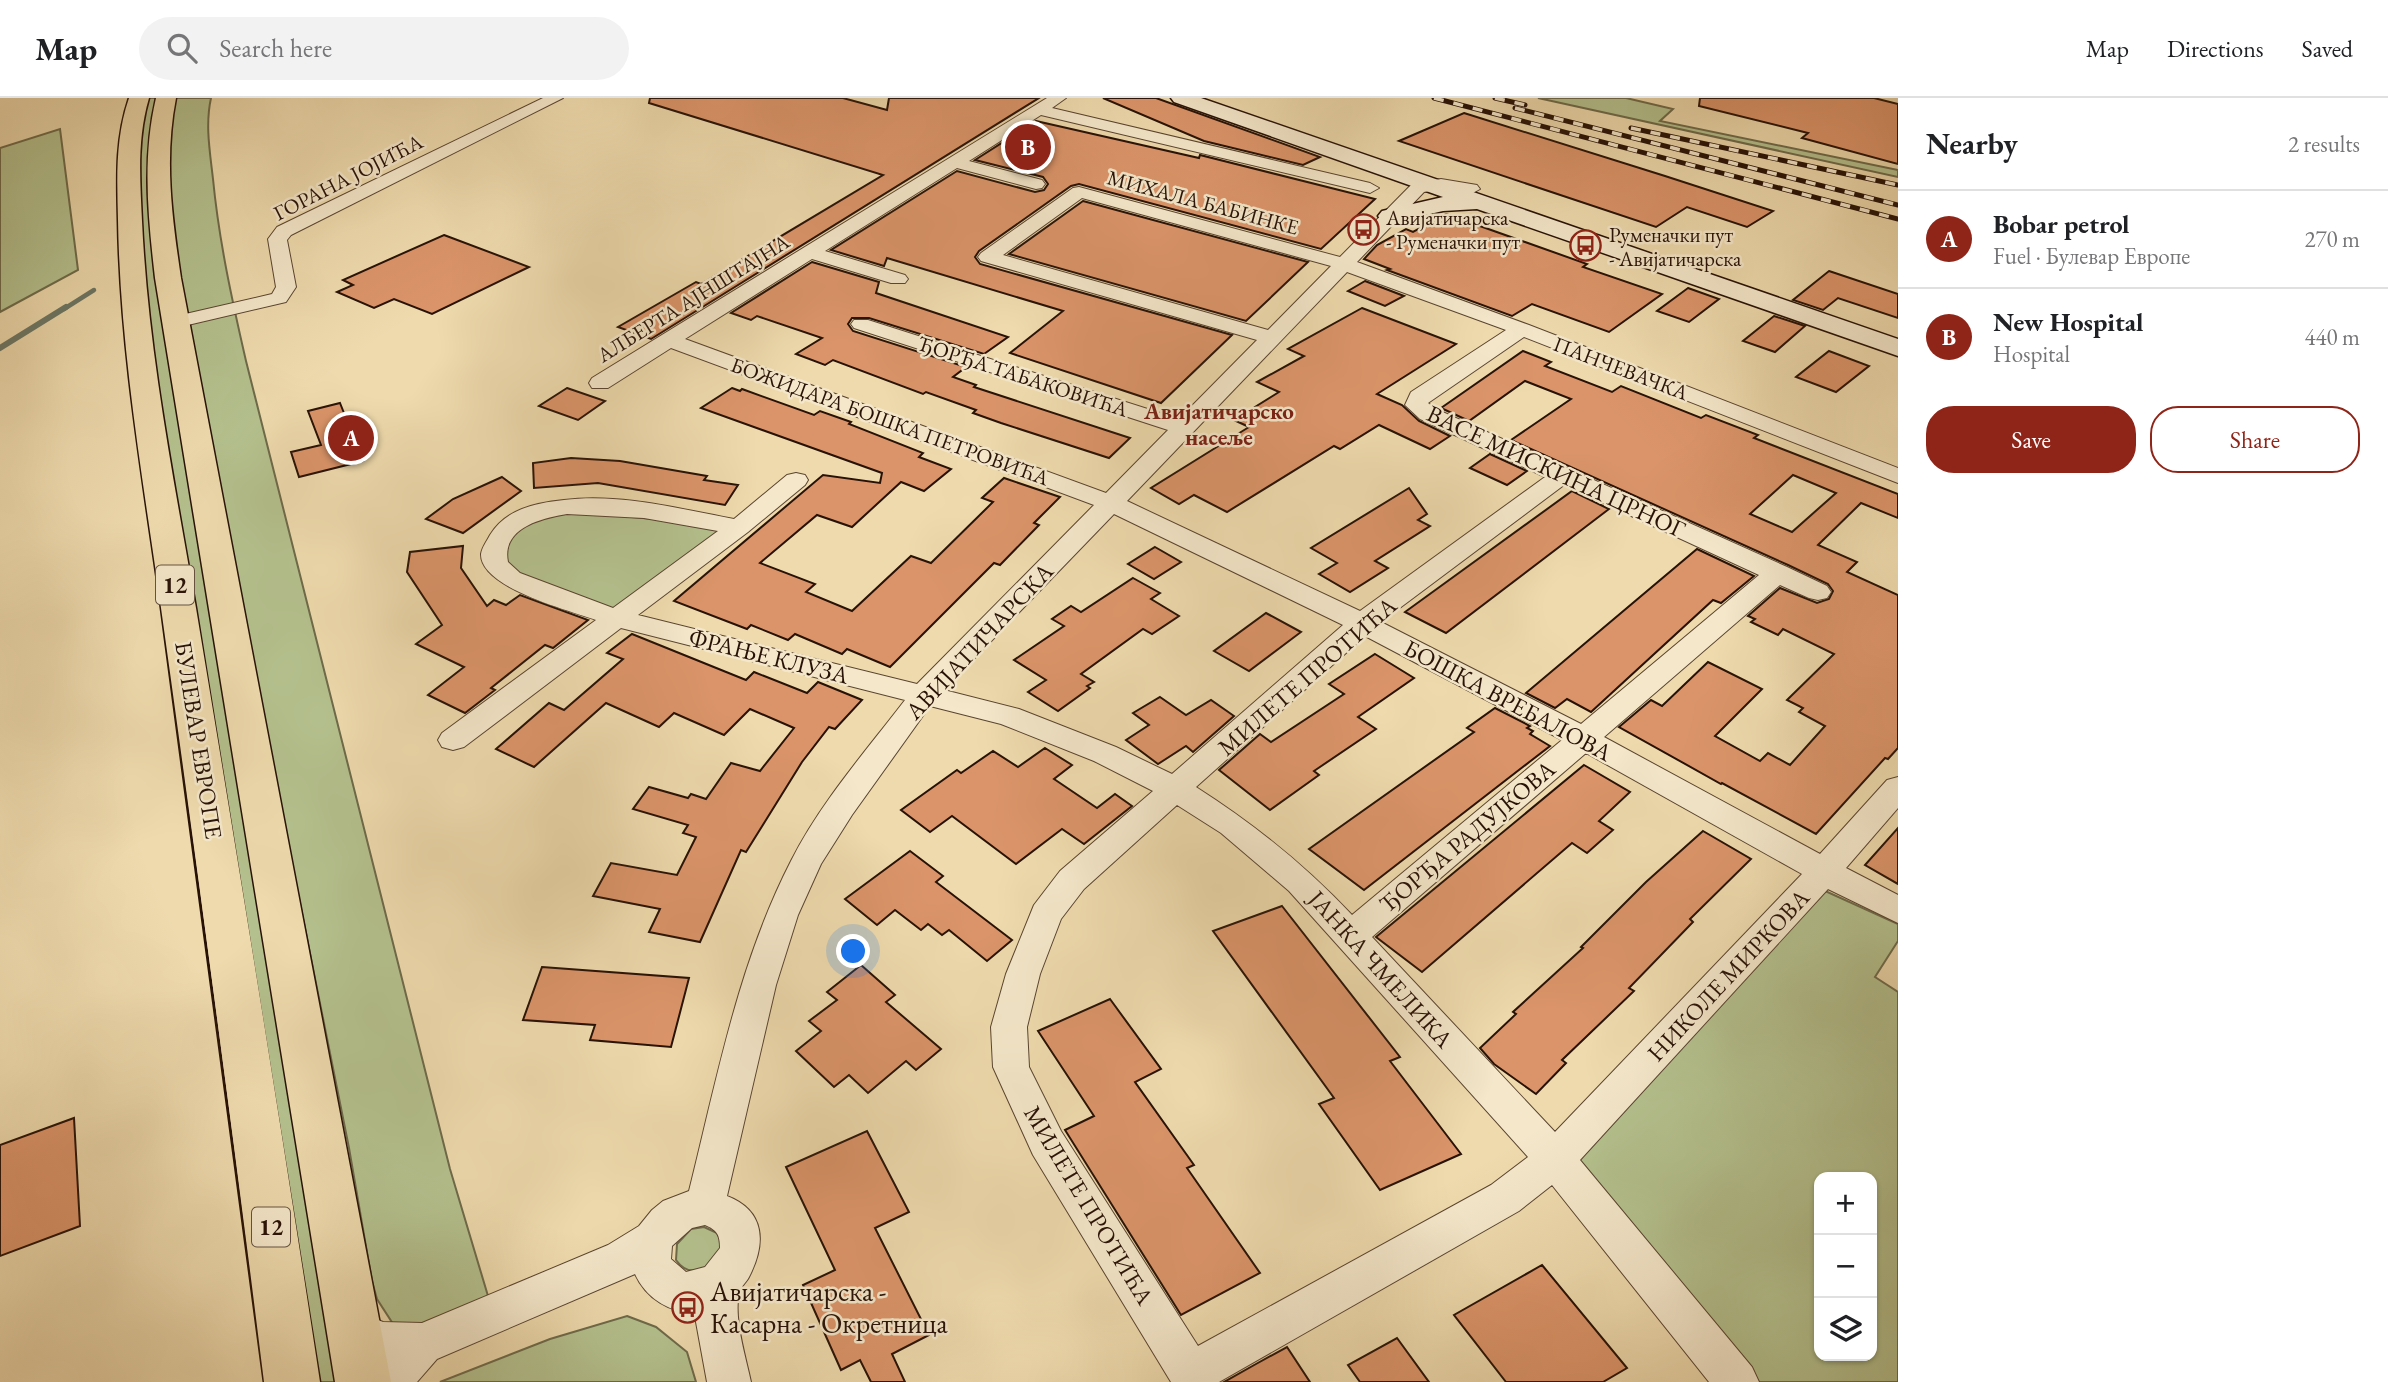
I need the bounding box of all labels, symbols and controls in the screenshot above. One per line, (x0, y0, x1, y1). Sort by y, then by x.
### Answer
search box (139, 17, 629, 80)
text: Map (35, 27, 97, 70)
icon: search (163, 29, 201, 67)
text: Search here (219, 31, 332, 65)
text: Map (2086, 33, 2129, 64)
text: Directions (2167, 33, 2264, 64)
text: Saved (2302, 33, 2353, 64)
pin: B (1005, 121, 1051, 173)
text: Nearby (1926, 124, 2018, 163)
street label: ГОРАНА ЈОЈИЋА (269, 127, 428, 226)
text: 2 results (2288, 129, 2360, 159)
street label: МИХАЛА БАБИНКЕ (1104, 163, 1302, 241)
place label: Авијатичарска - Руменачки пут (1385, 204, 1520, 255)
text: Bobar petrol (1993, 207, 2130, 241)
bus stop icon: Авијатичарска - Руменачки пут (1346, 212, 1380, 246)
place label: Руменачки пут - Авијатичарска (1609, 221, 1742, 272)
text: A (1941, 224, 1957, 254)
text: 270 m (2304, 224, 2360, 254)
street label: АЛБЕРТА АЈНШТАЈНА (591, 227, 795, 369)
bus stop icon: Руменачки пут - Авијатичарска (1569, 229, 1603, 263)
text: Fuel · Булевар Европе (1993, 241, 2190, 271)
text: New Hospital (1993, 305, 2143, 339)
text: B (1942, 322, 1956, 352)
text: 440 m (2304, 322, 2360, 352)
street label: ЂОРЂА ТАБАКОВИЋА (914, 329, 1132, 423)
street label: ПАНЧЕВАЧКА (1550, 330, 1693, 406)
text: Hospital (1993, 339, 2070, 369)
street label: БОЖИДАРА БОШКА ПЕТРОВИЋА (727, 351, 1053, 491)
district label: Авијатичарско насеље (1143, 396, 1294, 452)
street label: ВАСЕ МИСКИНА ЦРНОГ (1422, 398, 1691, 545)
button: Save (1926, 406, 2136, 473)
button: Share (2150, 406, 2360, 473)
pin: A (328, 412, 374, 464)
street label: АВИЈАТИЧАРСКА (898, 556, 1060, 727)
road number: 12 (156, 565, 194, 604)
street label: МИЛЕТЕ ПРОТИЋА (1211, 590, 1403, 762)
street label: ФРАЊЕ КЛУЗА (686, 621, 853, 691)
street label: БОШКА ВРЕБАЛОВА (1398, 632, 1618, 768)
street label: БУЛЕВАР ЕВРОПЕ (168, 639, 230, 841)
street label: ЂОРЂА РАДУЈКОВА (1372, 753, 1562, 919)
street label: ЈАНКА ЧМЕЛИКА (1301, 882, 1460, 1055)
street label: НИКОЛЕ МИРКОВА (1640, 882, 1816, 1068)
your location (836, 934, 870, 968)
street label: МИЛЕТЕ ПРОТИЋА (1017, 1100, 1161, 1311)
map controls (1814, 1172, 1877, 1361)
button: + (1814, 1172, 1877, 1235)
road number: 12 (252, 1208, 290, 1246)
button: − (1814, 1235, 1877, 1298)
place label: Авијатичарска - Касарна - Окретница (709, 1273, 948, 1341)
bus stop icon: Авијатичарска - Касарна - Окретница (670, 1290, 704, 1324)
button: layers (1814, 1298, 1877, 1361)

